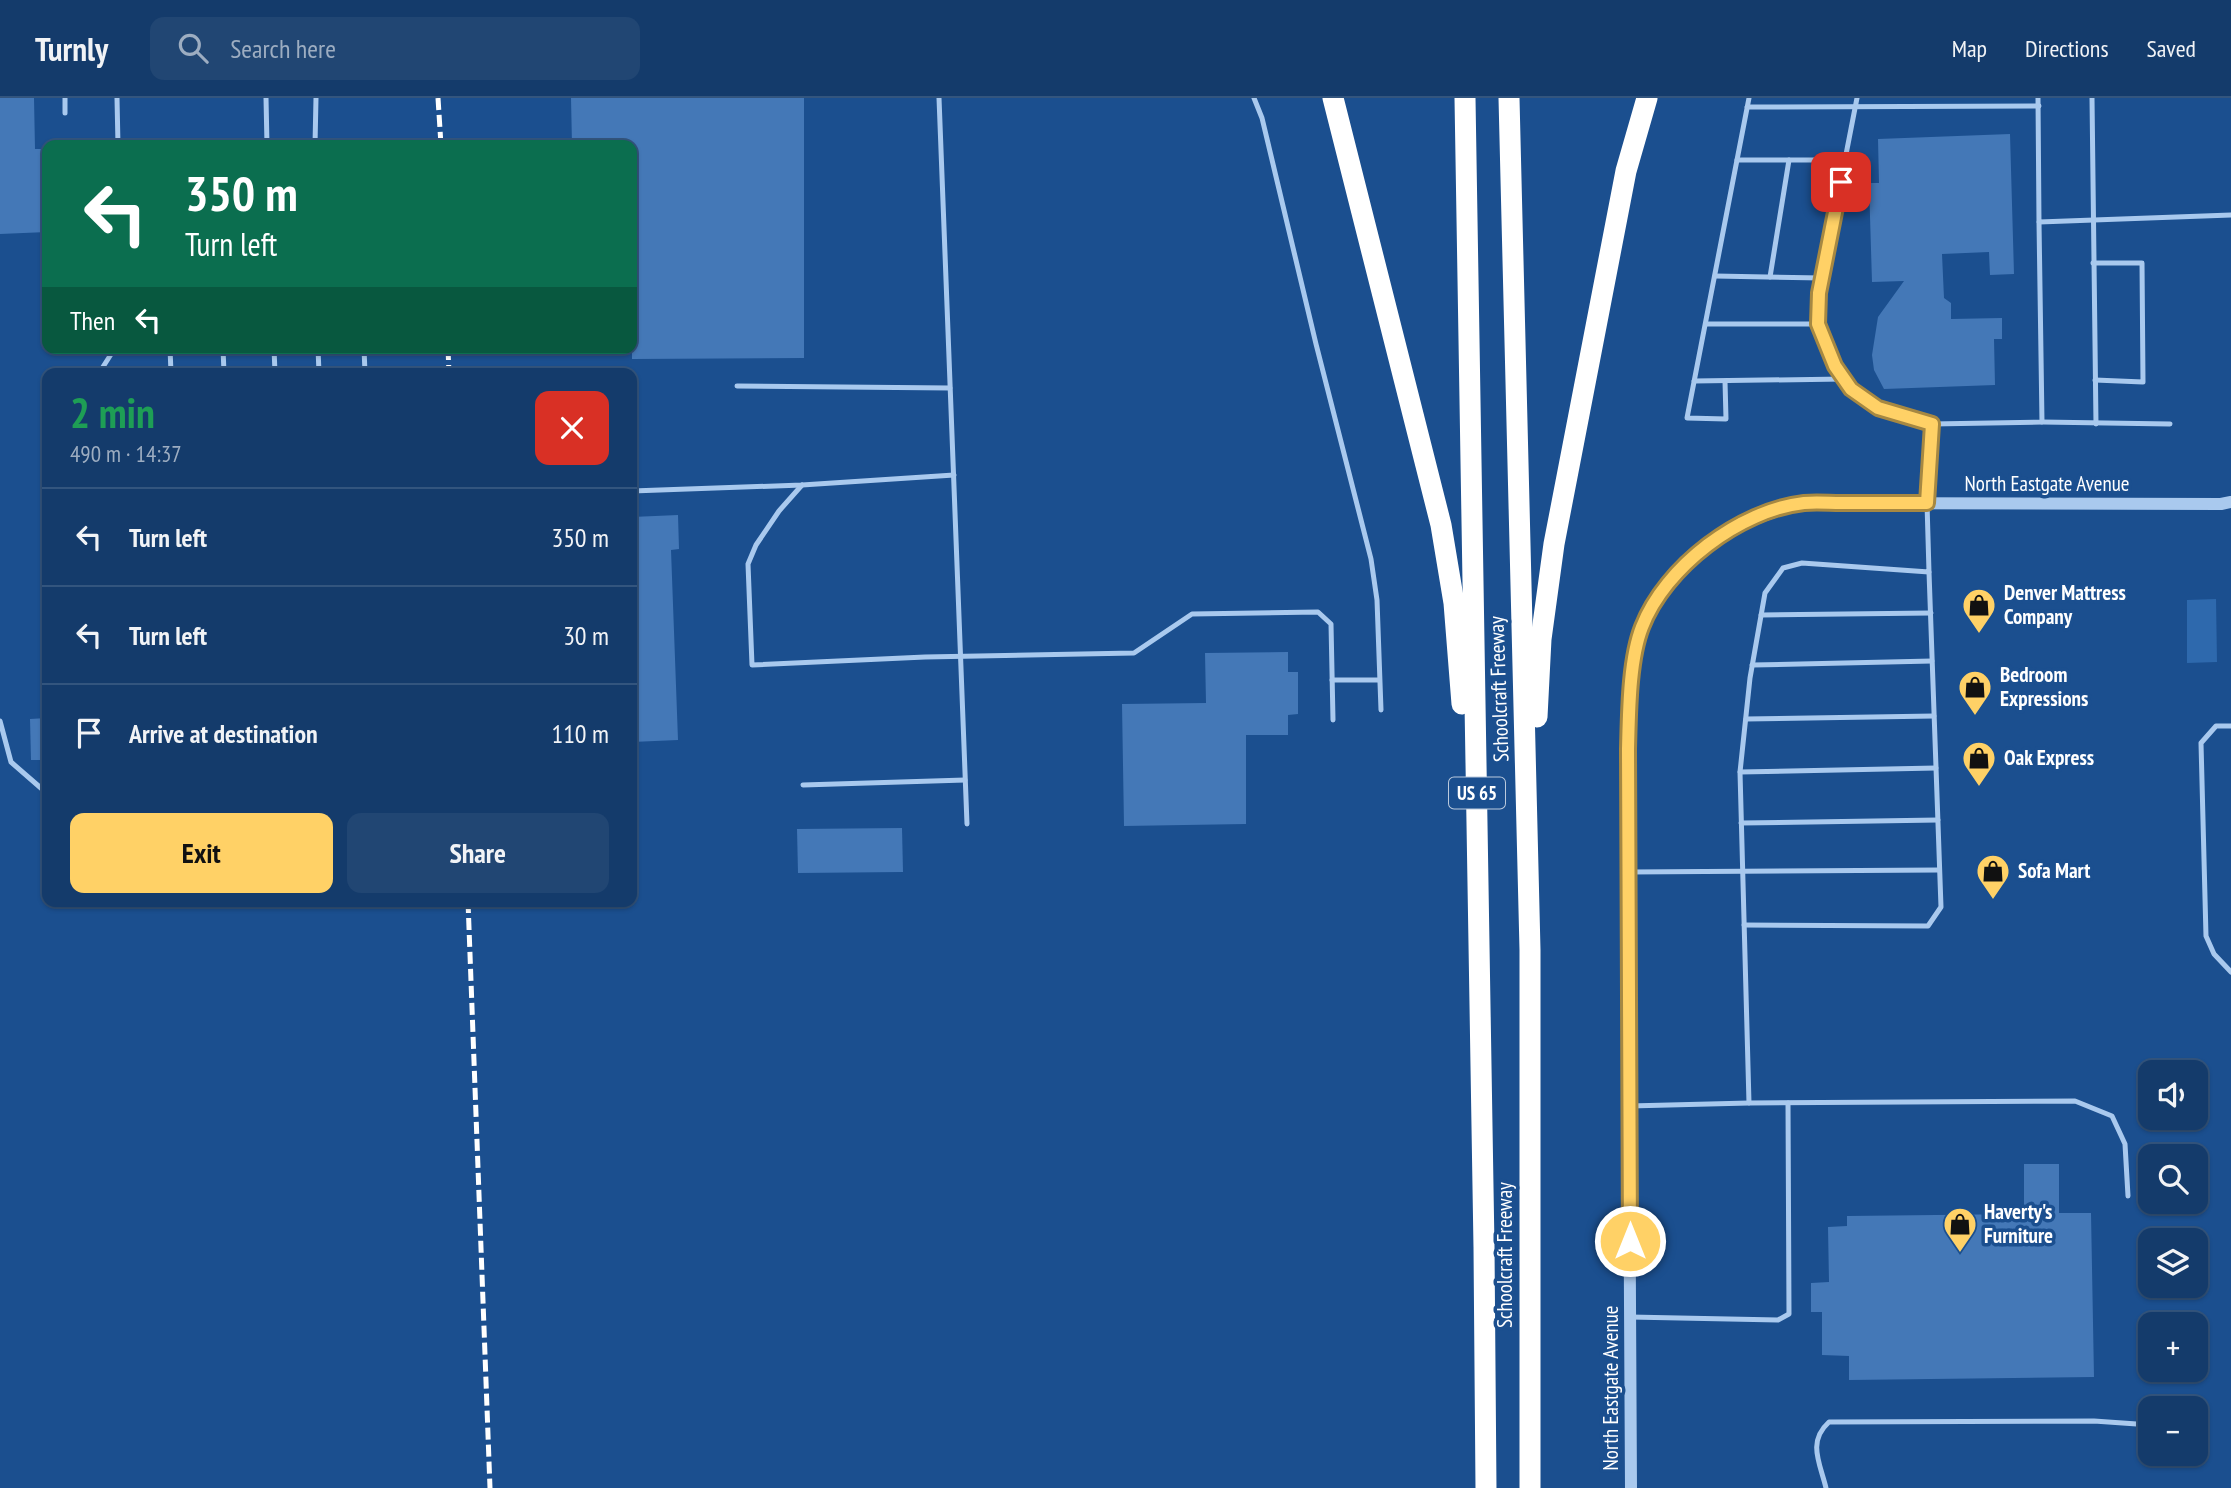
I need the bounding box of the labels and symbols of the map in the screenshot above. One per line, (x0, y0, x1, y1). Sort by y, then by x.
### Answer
pin (1811, 152, 1871, 212)
street label: North Eastgate Avenue (1965, 470, 2129, 497)
place label: Denver Mattress Company (2004, 579, 2126, 630)
shop icon: Denver Mattress Company (1960, 586, 1998, 635)
street label: Schoolcraft Freeway (1482, 616, 1515, 762)
place label: Bedroom Expressions (2000, 661, 2088, 712)
shop icon: Bedroom Expressions (1956, 668, 1994, 717)
shop icon: Oak Express (1960, 739, 1998, 788)
place label: Oak Express (2004, 744, 2094, 771)
road number: US 65 (1449, 778, 1505, 808)
shop icon: Sofa Mart (1974, 852, 2012, 901)
place label: Sofa Mart (2018, 857, 2090, 884)
street label: Schoolcraft Freeway (1491, 1182, 1518, 1328)
place label: Haverty's Furniture (1984, 1198, 2053, 1249)
position arrow (1593, 1204, 1667, 1278)
shop icon: Haverty's Furniture (1941, 1205, 1979, 1254)
street label: North Eastgate Avenue (1597, 1306, 1624, 1470)

